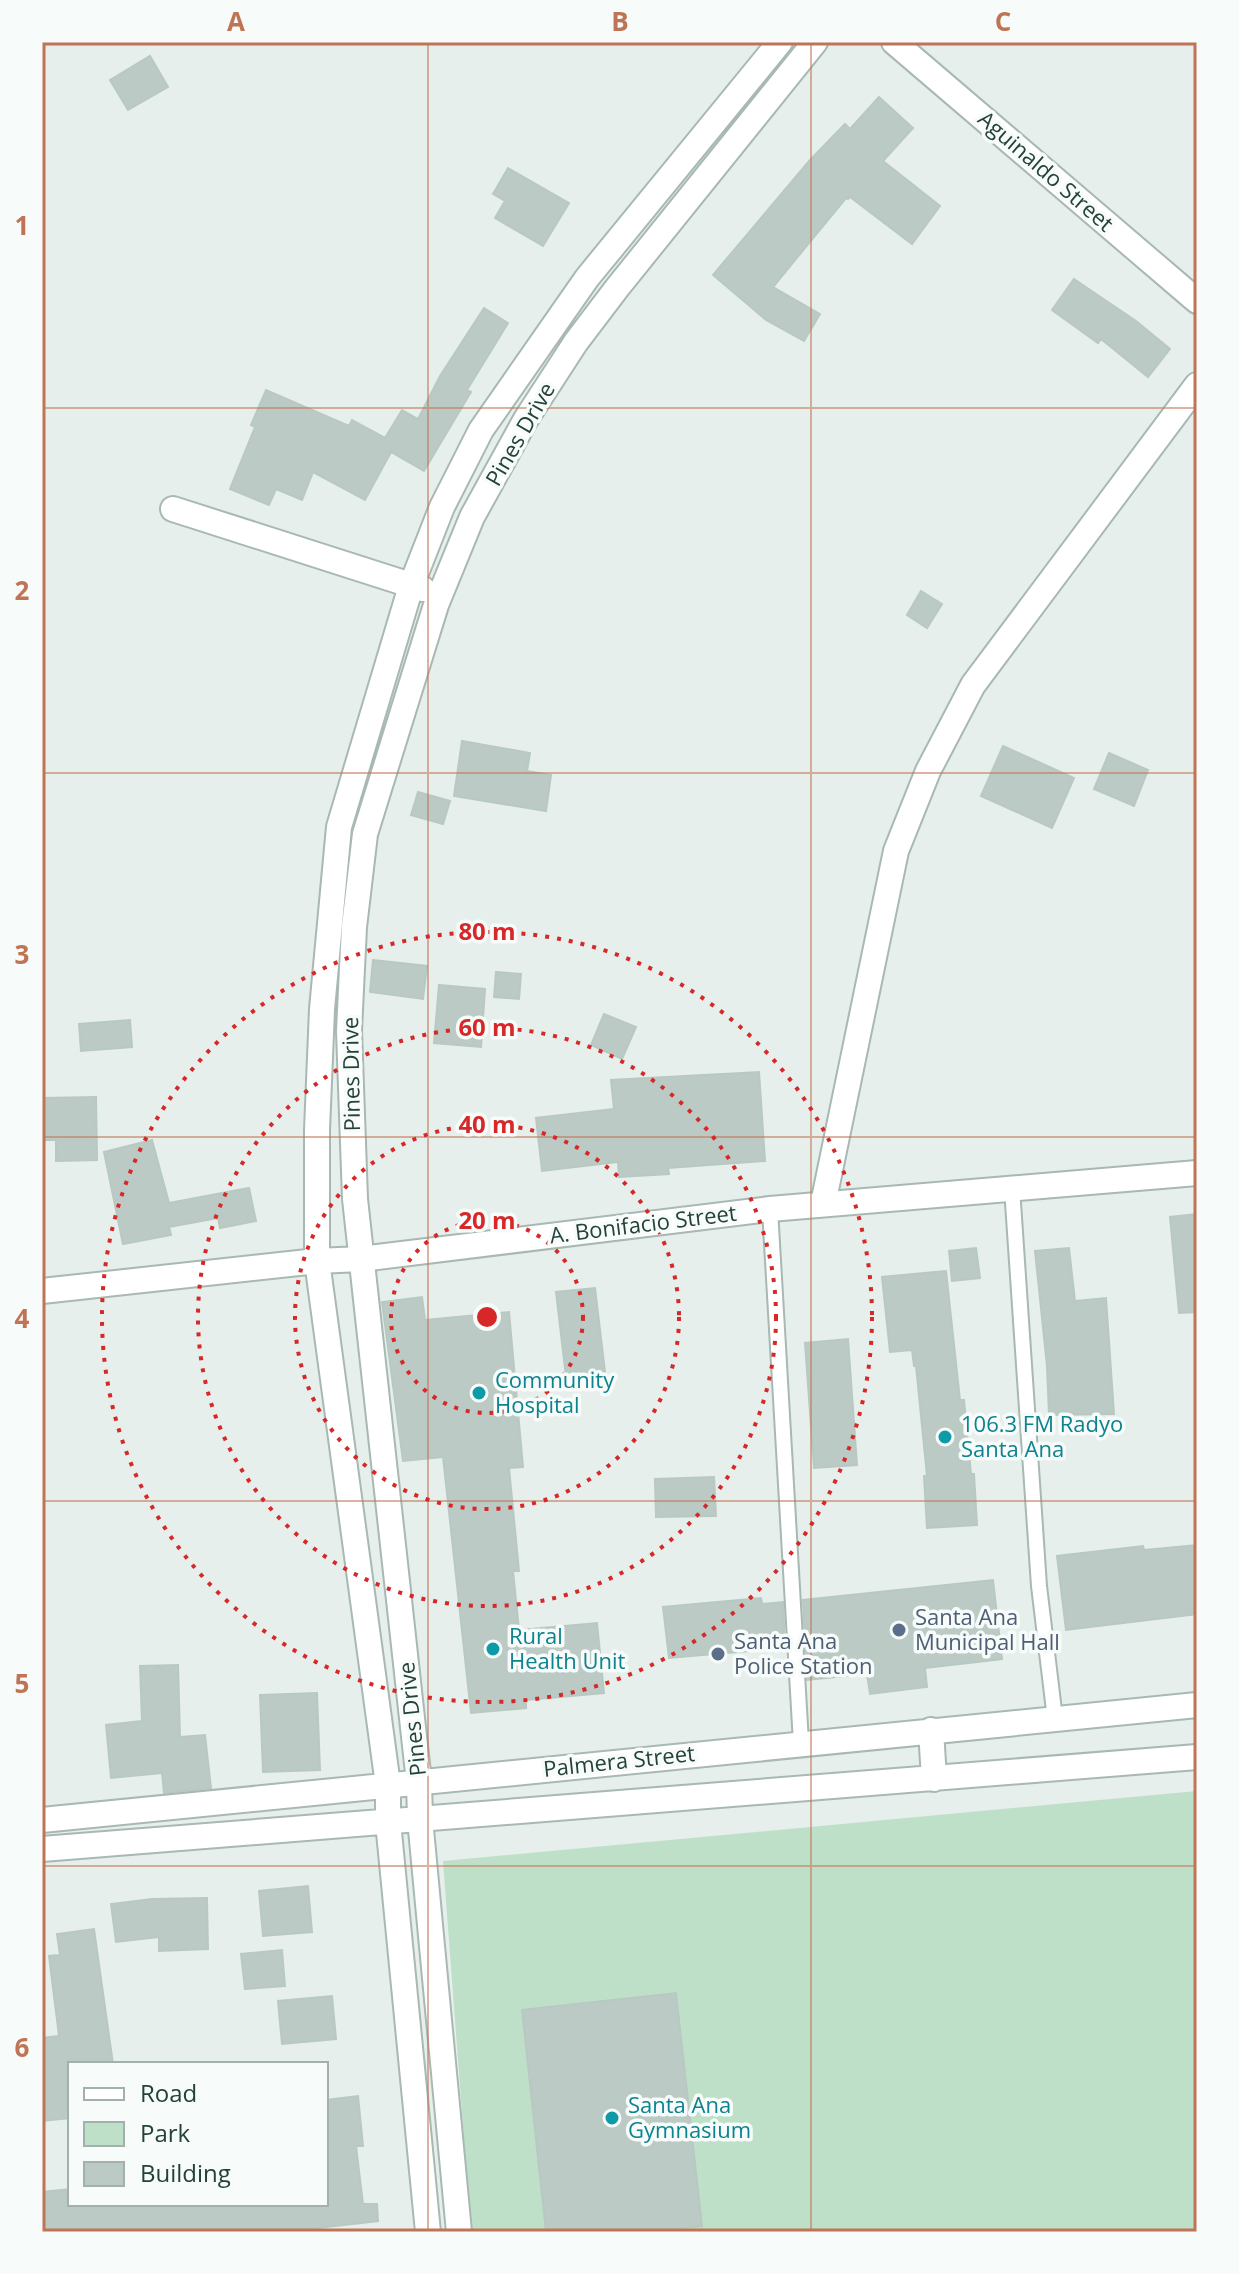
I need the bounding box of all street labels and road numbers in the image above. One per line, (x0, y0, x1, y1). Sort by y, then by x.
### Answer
street label: Aguinaldo Street (973, 103, 1121, 237)
street label: Pines Drive (477, 376, 561, 491)
street label: Pines Drive (334, 1016, 366, 1132)
street label: A. Bonifacio Street (548, 1197, 738, 1249)
street label: Pines Drive (390, 1661, 432, 1778)
street label: Palmera Street (542, 1737, 696, 1783)

